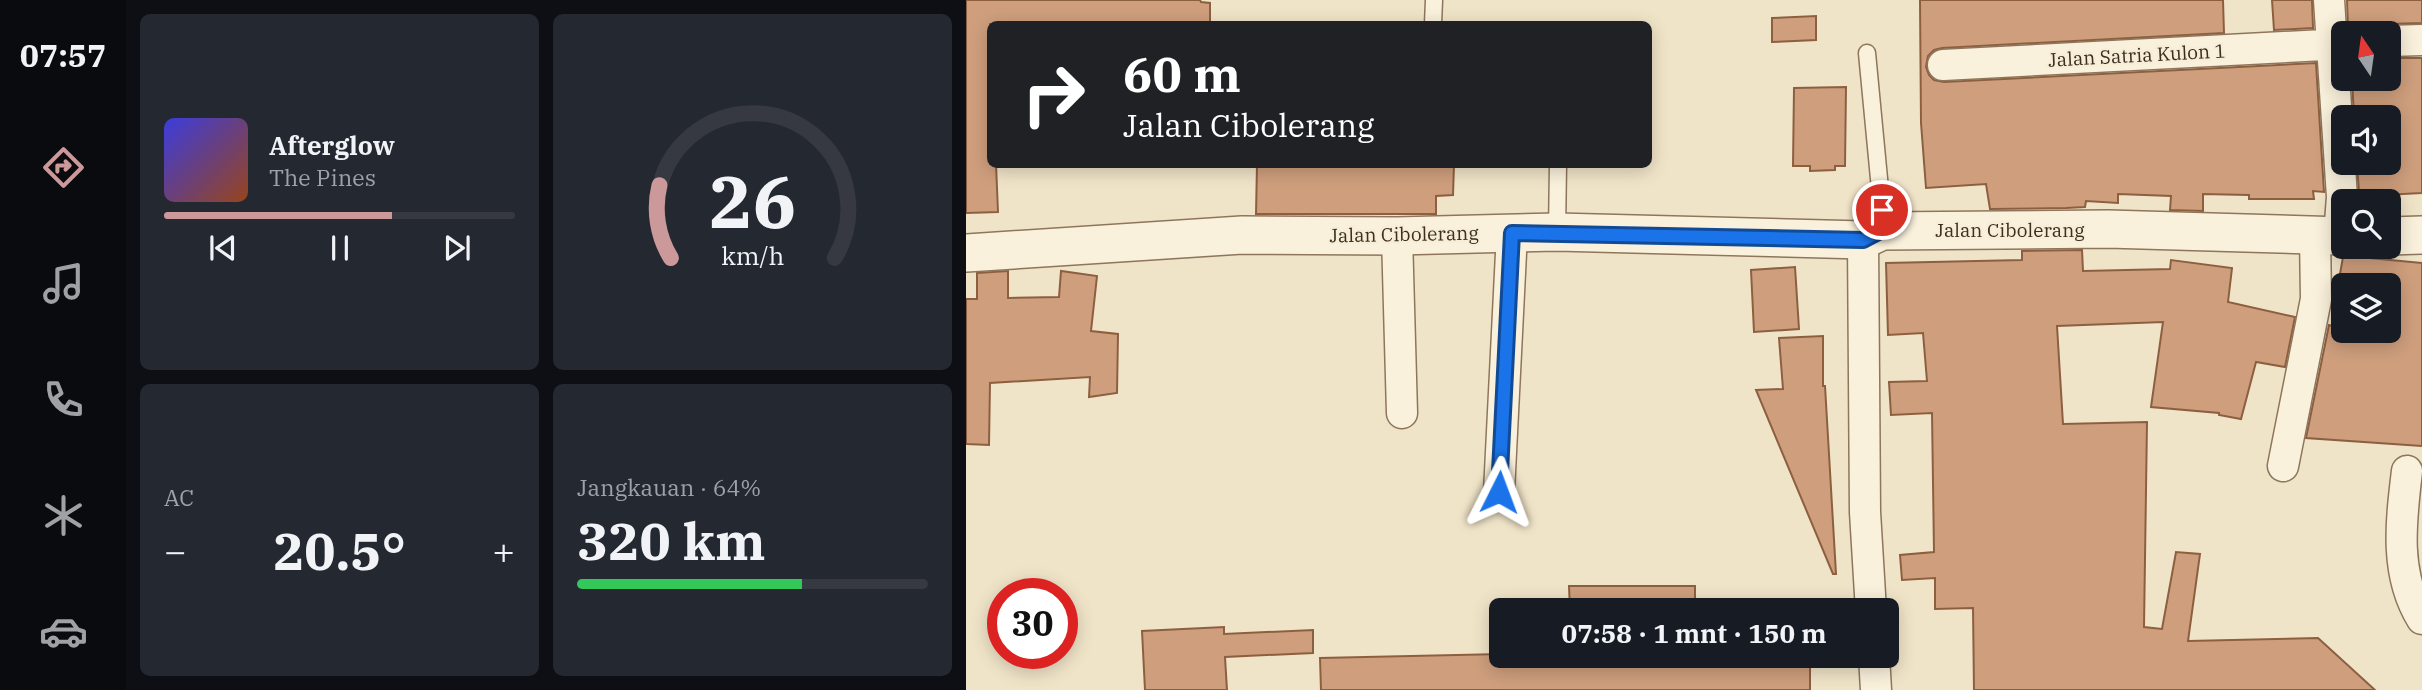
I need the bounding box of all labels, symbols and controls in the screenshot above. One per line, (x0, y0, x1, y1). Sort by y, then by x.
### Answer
north arrow (2331, 21, 2401, 91)
map controls (2331, 21, 2401, 343)
text: 07:57 (20, 34, 106, 76)
street label: Jalan Satria Kulon 1 (2048, 38, 2226, 72)
text: 60 m (1123, 42, 1241, 105)
icon: right (1008, 49, 1099, 140)
text: Jalan Cibolerang (1123, 104, 1375, 146)
button: sound (2331, 105, 2401, 175)
text: Afterglow (269, 128, 395, 162)
icon: directions (39, 143, 88, 192)
text: 26 (709, 154, 796, 249)
text: The Pines (269, 162, 376, 192)
pin (1852, 180, 1912, 240)
button: search (2331, 189, 2401, 259)
icon: arrive (1863, 191, 1901, 229)
street label: Jalan Cibolerang (1935, 218, 2085, 242)
street label: Jalan Cibolerang (1329, 221, 1480, 247)
icon: previous (204, 229, 242, 267)
icon: pause (321, 229, 359, 267)
icon: next (438, 229, 476, 267)
text: km/h (721, 239, 784, 272)
icon: music (39, 259, 88, 308)
button: layers (2331, 273, 2401, 343)
icon: phone (39, 375, 88, 424)
position arrow (1462, 455, 1536, 529)
text: Jangkauan · 64% (577, 472, 761, 502)
text: AC (164, 482, 194, 512)
icon: climate (39, 491, 88, 540)
text: 320 km (577, 507, 766, 574)
text: 20.5° (273, 517, 406, 584)
text: − (164, 526, 187, 575)
text: + (492, 526, 515, 575)
speed limit sign: 30 (987, 578, 1078, 669)
icon: car (39, 607, 88, 656)
text: 07:58 · 1 mnt · 150 m (1562, 616, 1826, 650)

